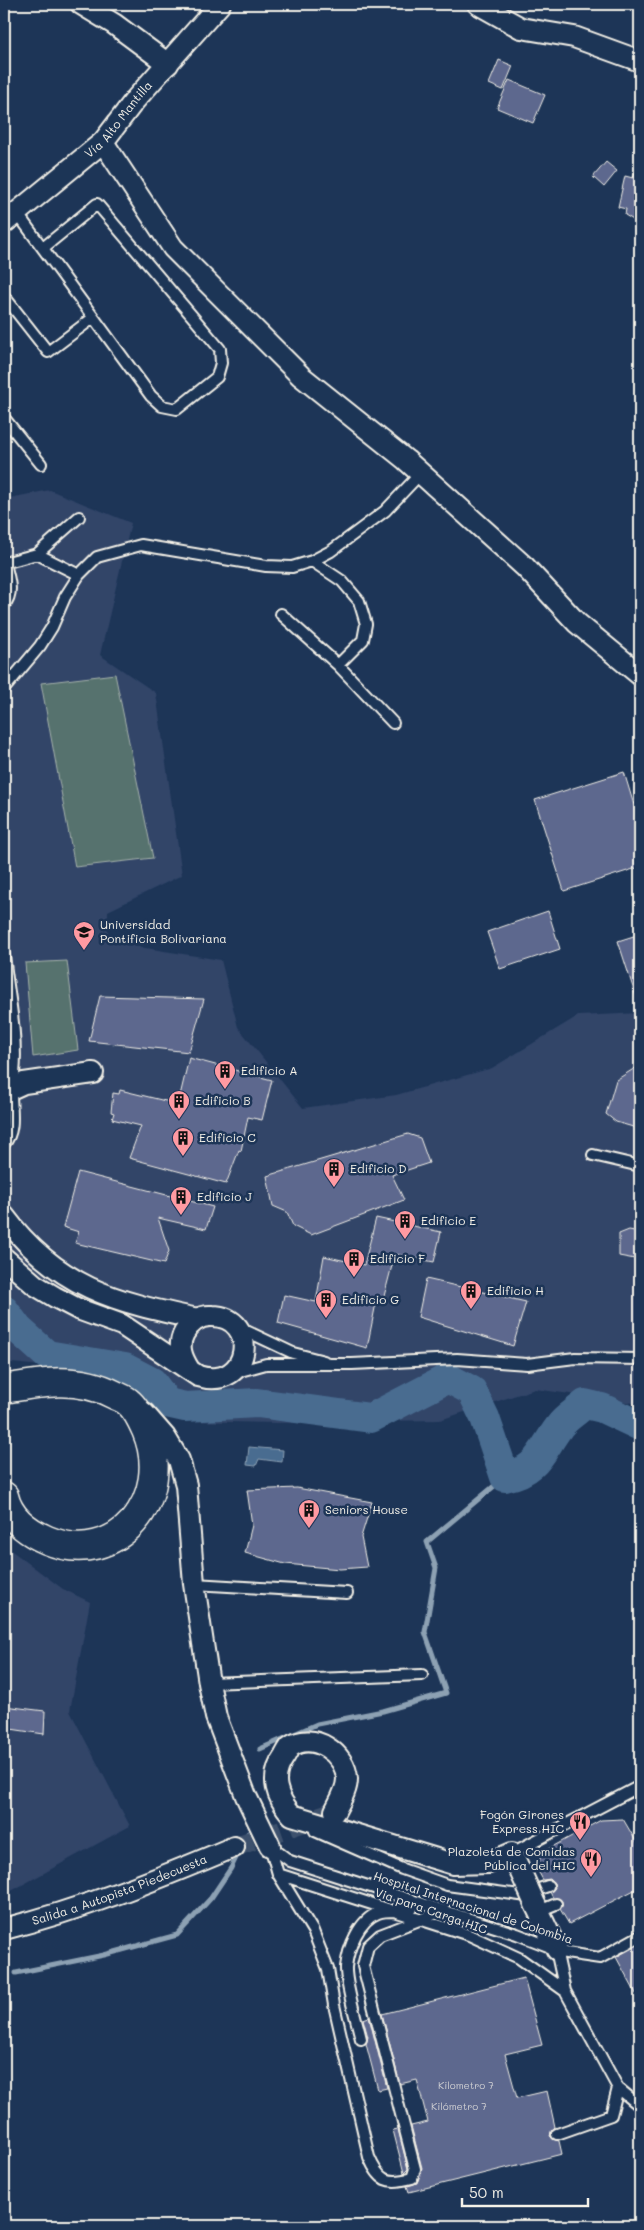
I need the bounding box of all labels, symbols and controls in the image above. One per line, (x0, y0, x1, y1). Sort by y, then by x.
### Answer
street label: Vía Alto Mantilla (81, 77, 155, 161)
place label: Universidad Pontificia Bolivariana (100, 916, 227, 946)
school or university icon: Universidad Pontificia Bolivariana (72, 920, 96, 951)
building icon: Edificio A (213, 1059, 237, 1090)
place label: Edificio A (241, 1062, 298, 1078)
building icon: Edificio B (167, 1089, 191, 1120)
place label: Edificio B (195, 1092, 251, 1108)
building icon: Edificio C (171, 1126, 195, 1157)
place label: Edificio C (199, 1129, 256, 1145)
building icon: Edificio D (322, 1157, 346, 1188)
place label: Edificio D (350, 1160, 406, 1176)
building icon: Edificio J (169, 1185, 193, 1216)
place label: Edificio J (197, 1188, 252, 1204)
building icon: Edificio E (393, 1209, 417, 1240)
place label: Edificio E (421, 1212, 476, 1228)
building icon: Edificio F (342, 1247, 366, 1278)
place label: Edificio F (370, 1250, 425, 1266)
building icon: Edificio H (459, 1279, 483, 1310)
place label: Edificio H (487, 1282, 544, 1298)
building icon: Edificio G (314, 1288, 338, 1319)
place label: Edificio G (342, 1291, 399, 1307)
building icon: Seniors House (297, 1498, 321, 1529)
place label: Seniors House (325, 1501, 408, 1517)
place label: Fogón Girones Express HIC (480, 1806, 564, 1836)
restaurant icon: Fogón Girones Express HIC (568, 1810, 592, 1841)
place label: Plazoleta de Comidas Pública del HIC (448, 1843, 575, 1873)
restaurant icon: Plazoleta de Comidas Pública del HIC (579, 1847, 603, 1878)
street label: Salida a Autopista Piedecuesta (30, 1850, 209, 1928)
street label: Hospital Internacional de Colombia (372, 1867, 575, 1947)
street label: Via para Carga HIC (373, 1883, 490, 1937)
house number: Kilometro 7 (438, 2078, 494, 2092)
house number: Kilómetro 7 (431, 2099, 487, 2113)
scale bar (462, 2175, 588, 2207)
text: 50 m (469, 2182, 504, 2202)

